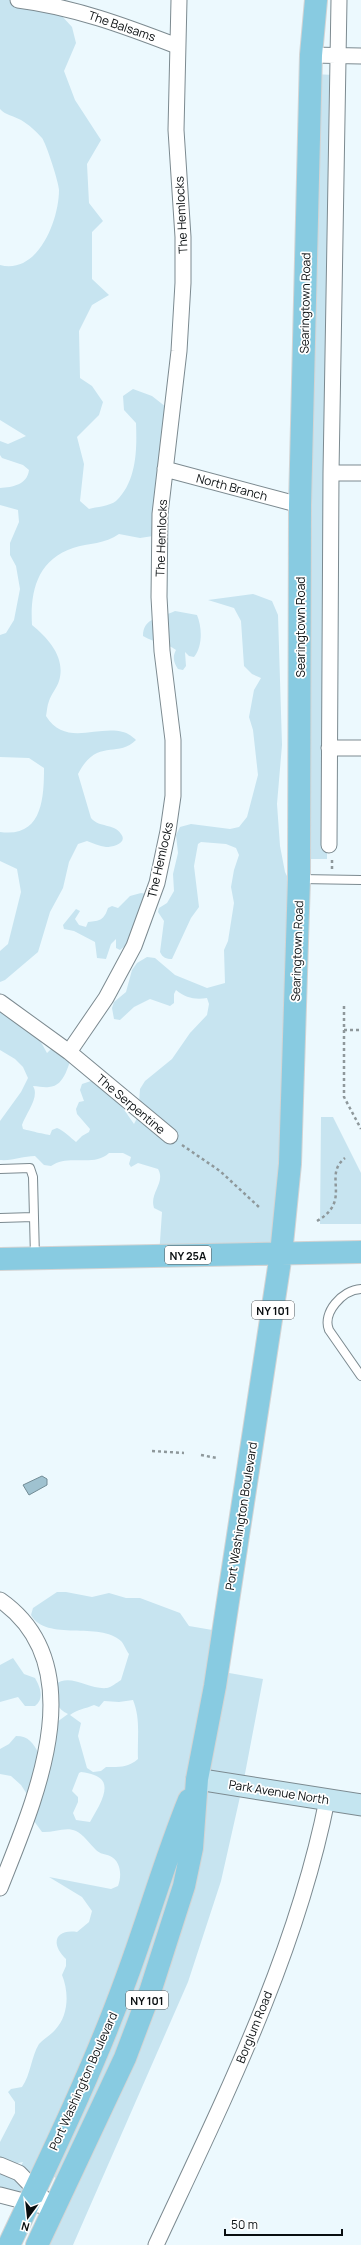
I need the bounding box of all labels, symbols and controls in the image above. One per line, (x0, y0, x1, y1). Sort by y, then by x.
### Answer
street label: The Balsams (86, 7, 158, 45)
street label: The Hemlocks (170, 176, 192, 254)
street label: Searingtown Road (296, 252, 314, 354)
street label: North Branch (195, 469, 269, 505)
street label: The Hemlocks (151, 499, 171, 577)
street label: Searingtown Road (292, 577, 309, 677)
street label: The Hemlocks (143, 820, 177, 900)
street label: Searingtown Road (287, 900, 307, 1002)
street label: The Serpentine (93, 1070, 169, 1138)
road number: NY 25A (165, 1246, 211, 1264)
road number: NY 101 (252, 1301, 294, 1319)
street label: Port Washington Boulevard (221, 1441, 261, 1591)
street label: Park Avenue North (228, 1776, 330, 1808)
street label: Borglum Road (232, 1988, 276, 2066)
road number: NY 101 (126, 1991, 168, 2009)
street label: Port Washington Boulevard (45, 2009, 121, 2153)
north arrow (8, 2197, 48, 2237)
scale bar (225, 2211, 342, 2237)
text: 50 m (231, 2216, 258, 2233)
text: N (19, 2219, 31, 2235)

